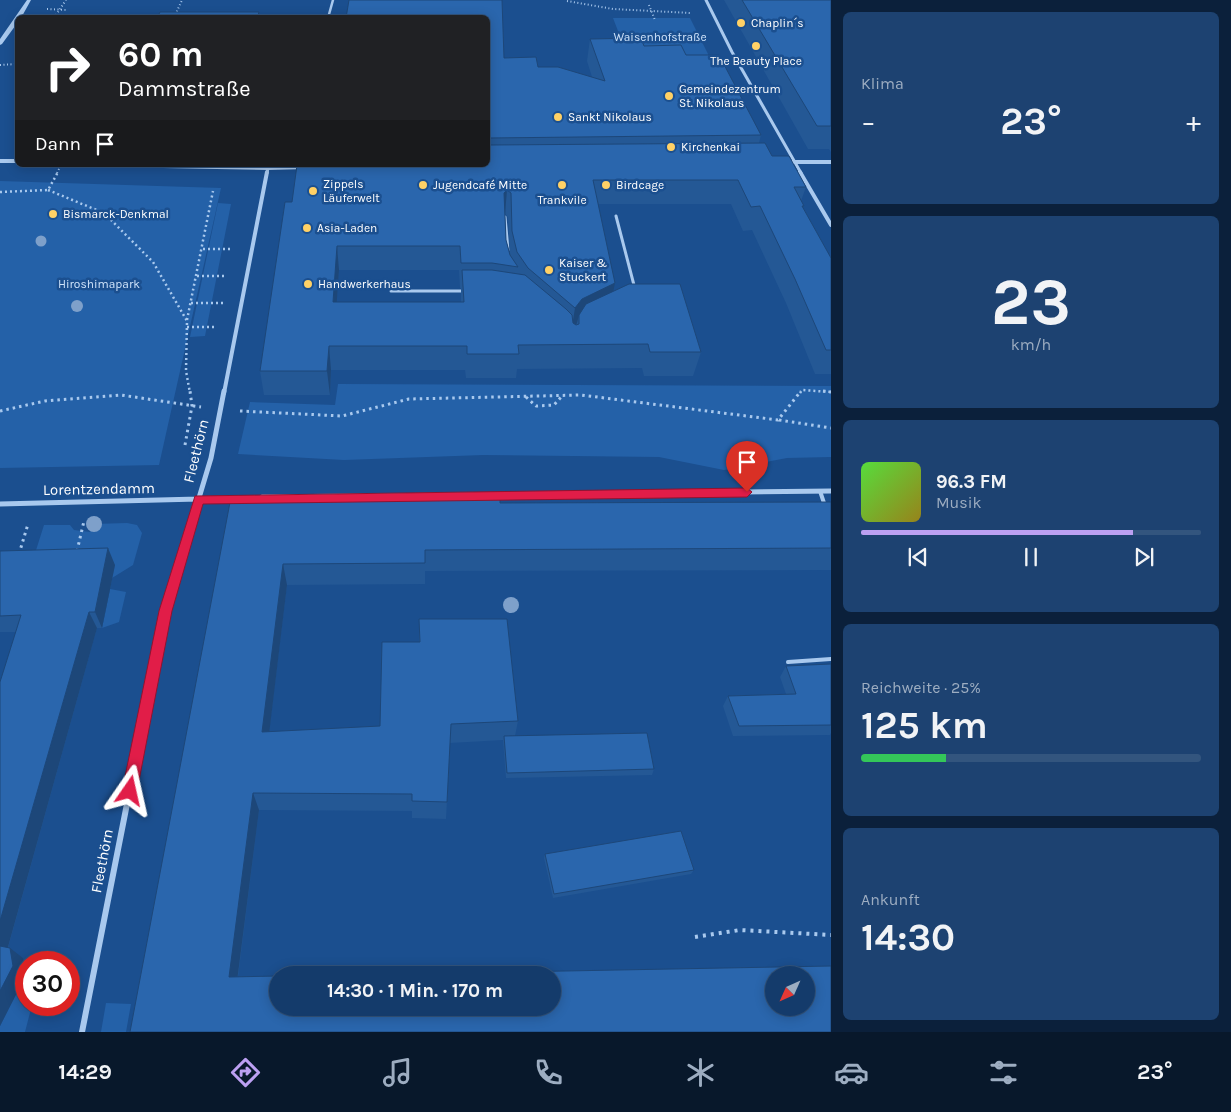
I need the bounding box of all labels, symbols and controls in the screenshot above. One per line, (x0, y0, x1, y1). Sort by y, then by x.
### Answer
place label: Chaplin´s (751, 16, 804, 30)
marker: Chaplin´s (735, 17, 747, 29)
park label: Waisenhofstraße (613, 30, 707, 44)
text: 60 m (118, 34, 203, 75)
icon: right (35, 35, 100, 100)
marker: The Beauty Place (750, 40, 762, 52)
place label: The Beauty Place (710, 54, 802, 68)
text: Klima (861, 74, 904, 93)
text: Dammstraße (118, 76, 250, 102)
place label: Gemeindezentrum St. Nikolaus (679, 82, 781, 110)
marker: Gemeindezentrum St. Nikolaus (663, 90, 675, 102)
text: 23° (1000, 99, 1062, 144)
text: − (861, 105, 876, 138)
text: + (1186, 105, 1201, 138)
place label: Sankt Nikolaus (568, 110, 652, 124)
marker: Sankt Nikolaus (552, 111, 564, 123)
icon: arrive (91, 130, 119, 158)
text: Dann (35, 133, 81, 155)
place label: Kirchenkai (681, 140, 740, 154)
marker: Kirchenkai (665, 141, 677, 153)
place label: Zippels Läuferwelt (323, 177, 380, 205)
place label: Jugendcafé Mitte (433, 178, 527, 192)
place label: Birdcage (616, 178, 664, 192)
marker: Jugendcafé Mitte (417, 179, 429, 191)
marker: Trankvile (556, 179, 568, 191)
marker: Birdcage (600, 179, 612, 191)
marker: Zippels Läuferwelt (307, 185, 319, 197)
place label: Trankvile (537, 193, 587, 207)
place label: Bismarck-Denkmal (63, 207, 169, 221)
marker: Bismarck-Denkmal (47, 208, 59, 220)
place label: Asia-Laden (317, 221, 377, 235)
marker: Asia-Laden (301, 222, 313, 234)
place label: Kaiser & Stuckert (559, 256, 607, 284)
marker: Kaiser & Stuckert (543, 264, 555, 276)
text: 23 (991, 264, 1071, 340)
park label: Hiroshimapark (58, 277, 140, 291)
place label: Handwerkerhaus (318, 277, 411, 291)
marker: Handwerkerhaus (302, 278, 314, 290)
text: km/h (1011, 335, 1051, 354)
street label: Fleethörn (179, 417, 213, 485)
pin (726, 441, 768, 492)
icon: arrive (733, 448, 761, 476)
text: 96.3 FM (936, 471, 1007, 493)
street label: Lorentzendamm (43, 479, 155, 499)
text: Musik (936, 493, 981, 512)
icon: previous (904, 543, 932, 571)
icon: pause (1017, 543, 1045, 571)
icon: next (1130, 543, 1158, 571)
text: Reichweite · 25% (861, 678, 981, 697)
text: 125 km (861, 703, 988, 748)
position arrow (103, 764, 155, 816)
street label: Fleethörn (87, 827, 117, 895)
text: Ankunft (861, 890, 920, 909)
text: 14:30 (861, 915, 955, 960)
speed limit sign: 30 (15, 951, 80, 1016)
north arrow (765, 966, 815, 1016)
map controls (765, 966, 815, 1016)
text: 14:30 · 1 Min. · 170 m (327, 980, 503, 1002)
icon: directions (228, 1055, 263, 1090)
icon: music (380, 1055, 415, 1090)
icon: phone (531, 1055, 566, 1090)
icon: climate (683, 1055, 718, 1090)
icon: car (834, 1055, 869, 1090)
icon: filters (986, 1055, 1021, 1090)
text: 14:29 (58, 1059, 112, 1085)
text: 23° (1137, 1059, 1173, 1085)

